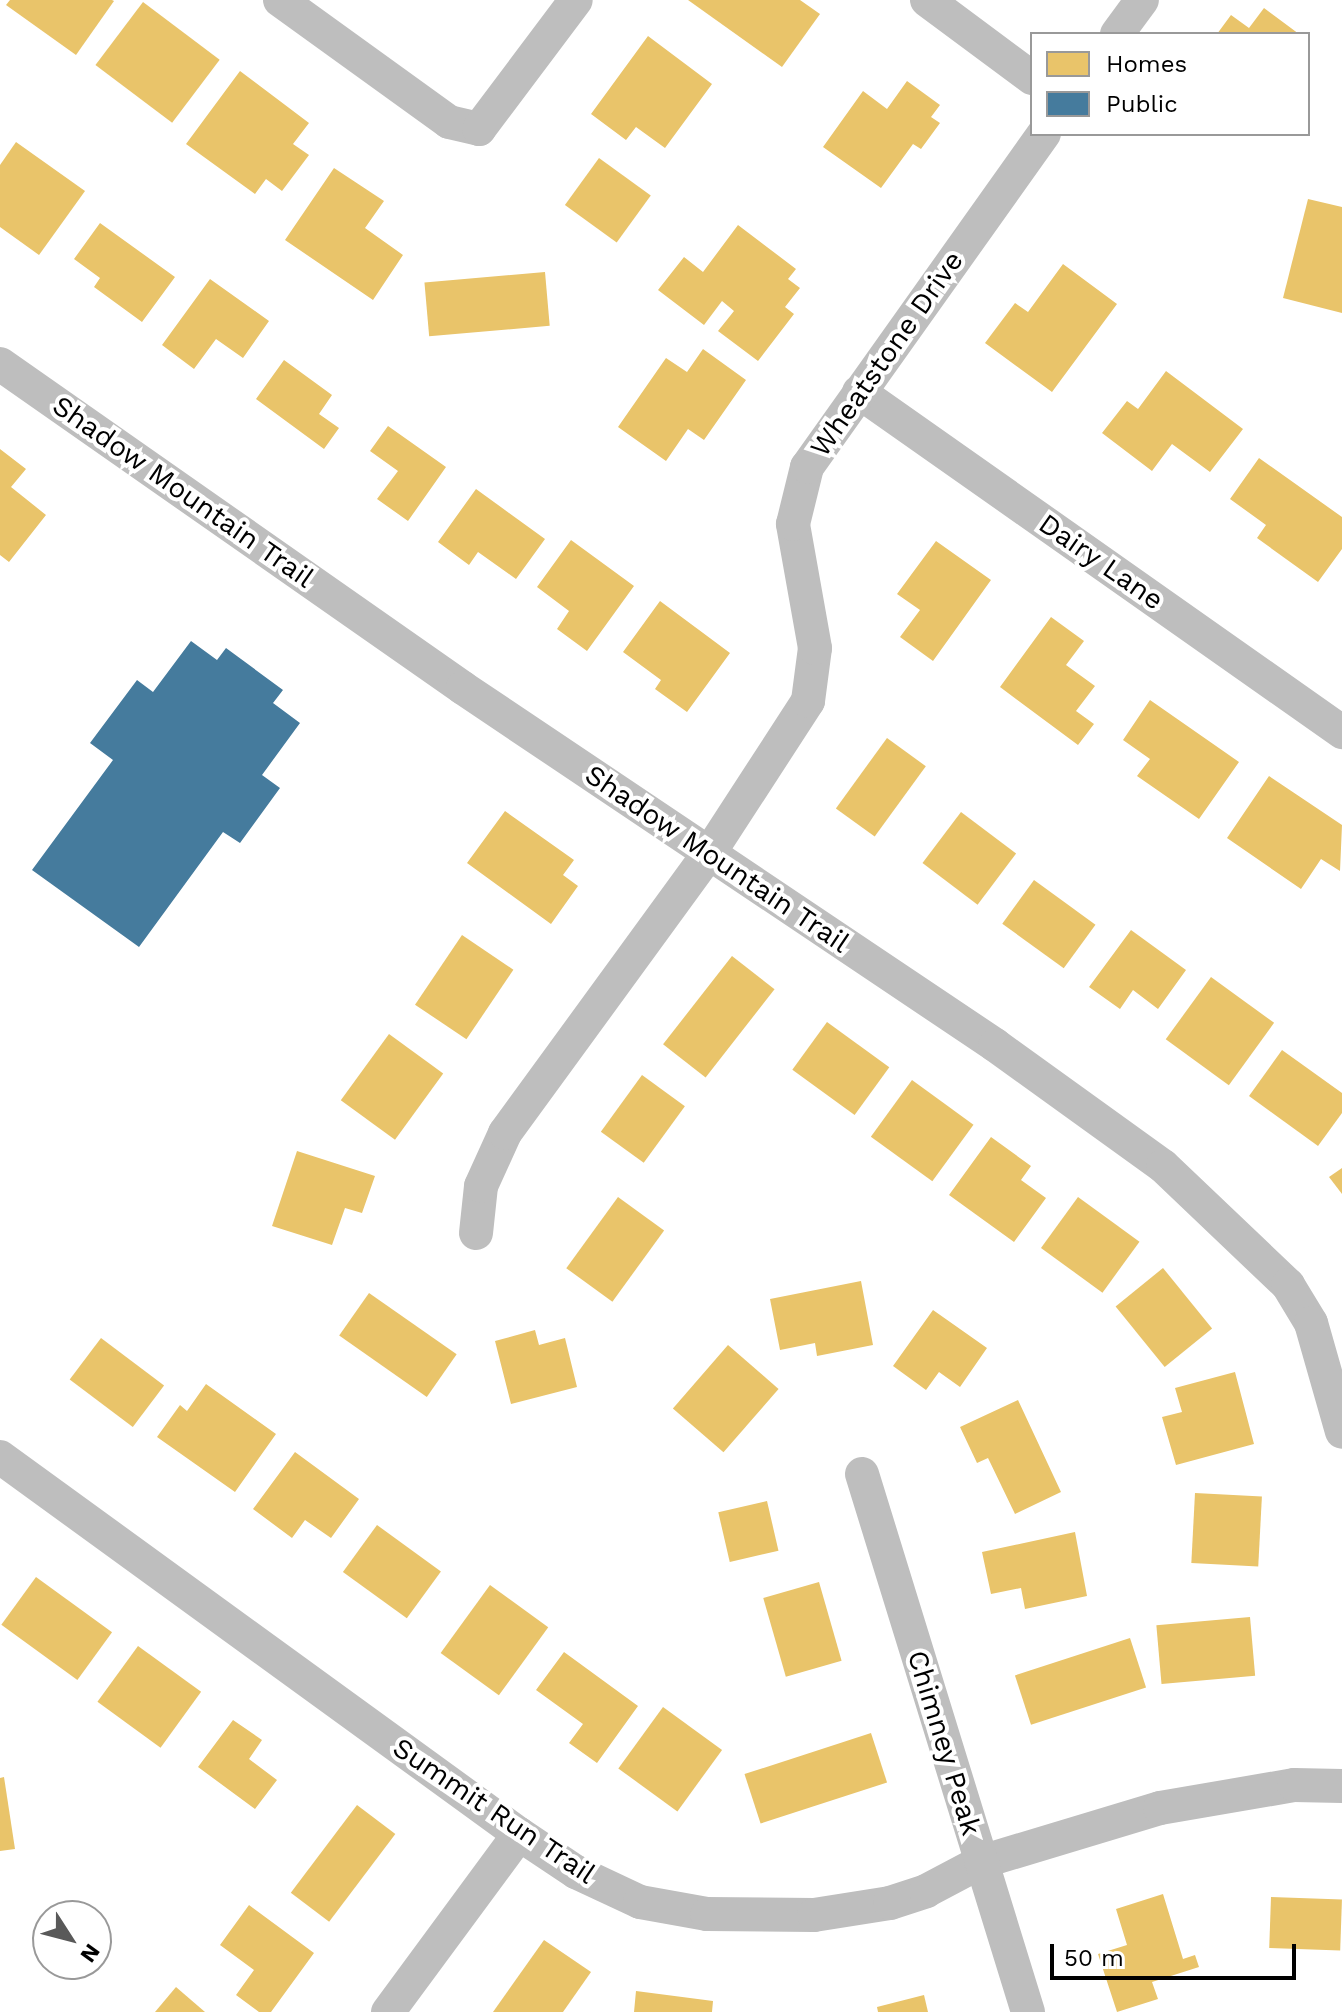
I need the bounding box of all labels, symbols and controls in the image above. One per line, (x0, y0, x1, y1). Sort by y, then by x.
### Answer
legend (1030, 32, 1310, 136)
text: Homes (1106, 50, 1187, 78)
text: Public (1106, 90, 1178, 118)
street label: Wheatstone Drive (803, 245, 971, 463)
street label: Shadow Mountain Trail (45, 389, 321, 595)
street label: Dairy Lane (1032, 507, 1170, 617)
street label: Shadow Mountain Trail (578, 758, 856, 960)
street label: Chimney Peak (900, 1646, 988, 1840)
street label: Summit Run Trail (386, 1731, 602, 1891)
north arrow (32, 1900, 112, 1980)
scale bar (1054, 1928, 1300, 1978)
text: N (75, 1939, 105, 1967)
text: 50 m (1064, 1944, 1124, 1972)

